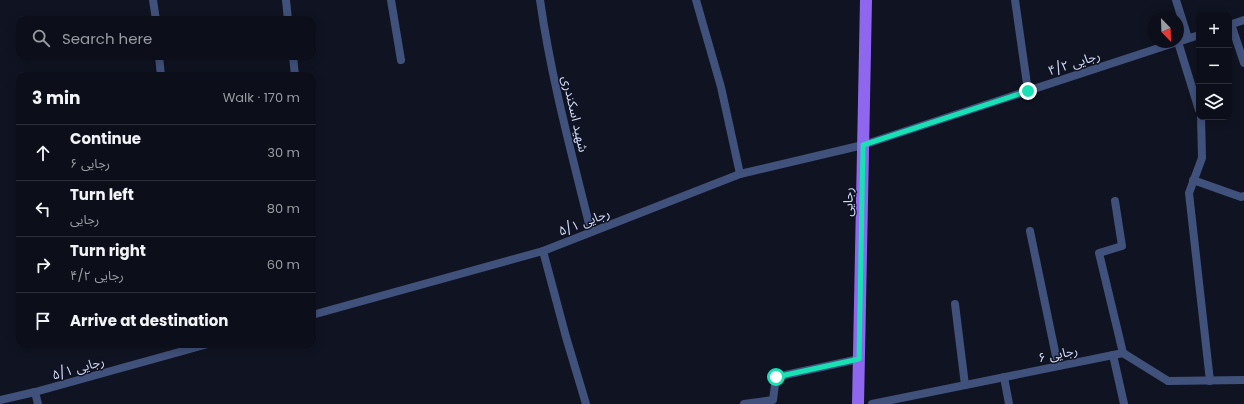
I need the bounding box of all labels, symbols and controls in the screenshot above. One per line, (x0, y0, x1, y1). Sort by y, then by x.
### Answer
north arrow (1148, 12, 1184, 48)
map controls (1196, 12, 1232, 120)
button: + (1196, 12, 1232, 48)
search box (16, 16, 316, 60)
icon: search (30, 27, 52, 49)
text: Search here (62, 28, 152, 49)
street label: رجایی ۴/۲ (1046, 46, 1102, 80)
button: − (1196, 48, 1232, 84)
street label: شهید اسکندری (557, 74, 593, 154)
route end (1019, 82, 1037, 100)
button: layers (1196, 84, 1232, 120)
text: 3 min (32, 86, 80, 110)
text: Walk · 170 m (223, 88, 300, 107)
text: Continue (70, 128, 141, 149)
icon: ahead (32, 142, 54, 164)
text: 30 m (267, 143, 300, 162)
text: رجایی ۶ (70, 154, 110, 173)
text: Turn left (70, 184, 134, 205)
street label: رجایی (838, 187, 858, 217)
icon: left (32, 198, 54, 220)
text: 80 m (267, 199, 300, 218)
street label: رجایی ۵/۱ (556, 204, 612, 240)
text: رجایی (70, 210, 99, 229)
text: Turn right (70, 240, 146, 261)
icon: right (32, 254, 54, 276)
text: 60 m (267, 255, 300, 274)
text: رجایی ۴/۲ (70, 266, 124, 285)
icon: arrive (32, 310, 54, 332)
text: Arrive at destination (70, 310, 228, 331)
street label: رجایی ۶ (1036, 341, 1080, 367)
street label: رجایی ۵/۱ (50, 351, 106, 385)
route start (767, 368, 785, 386)

